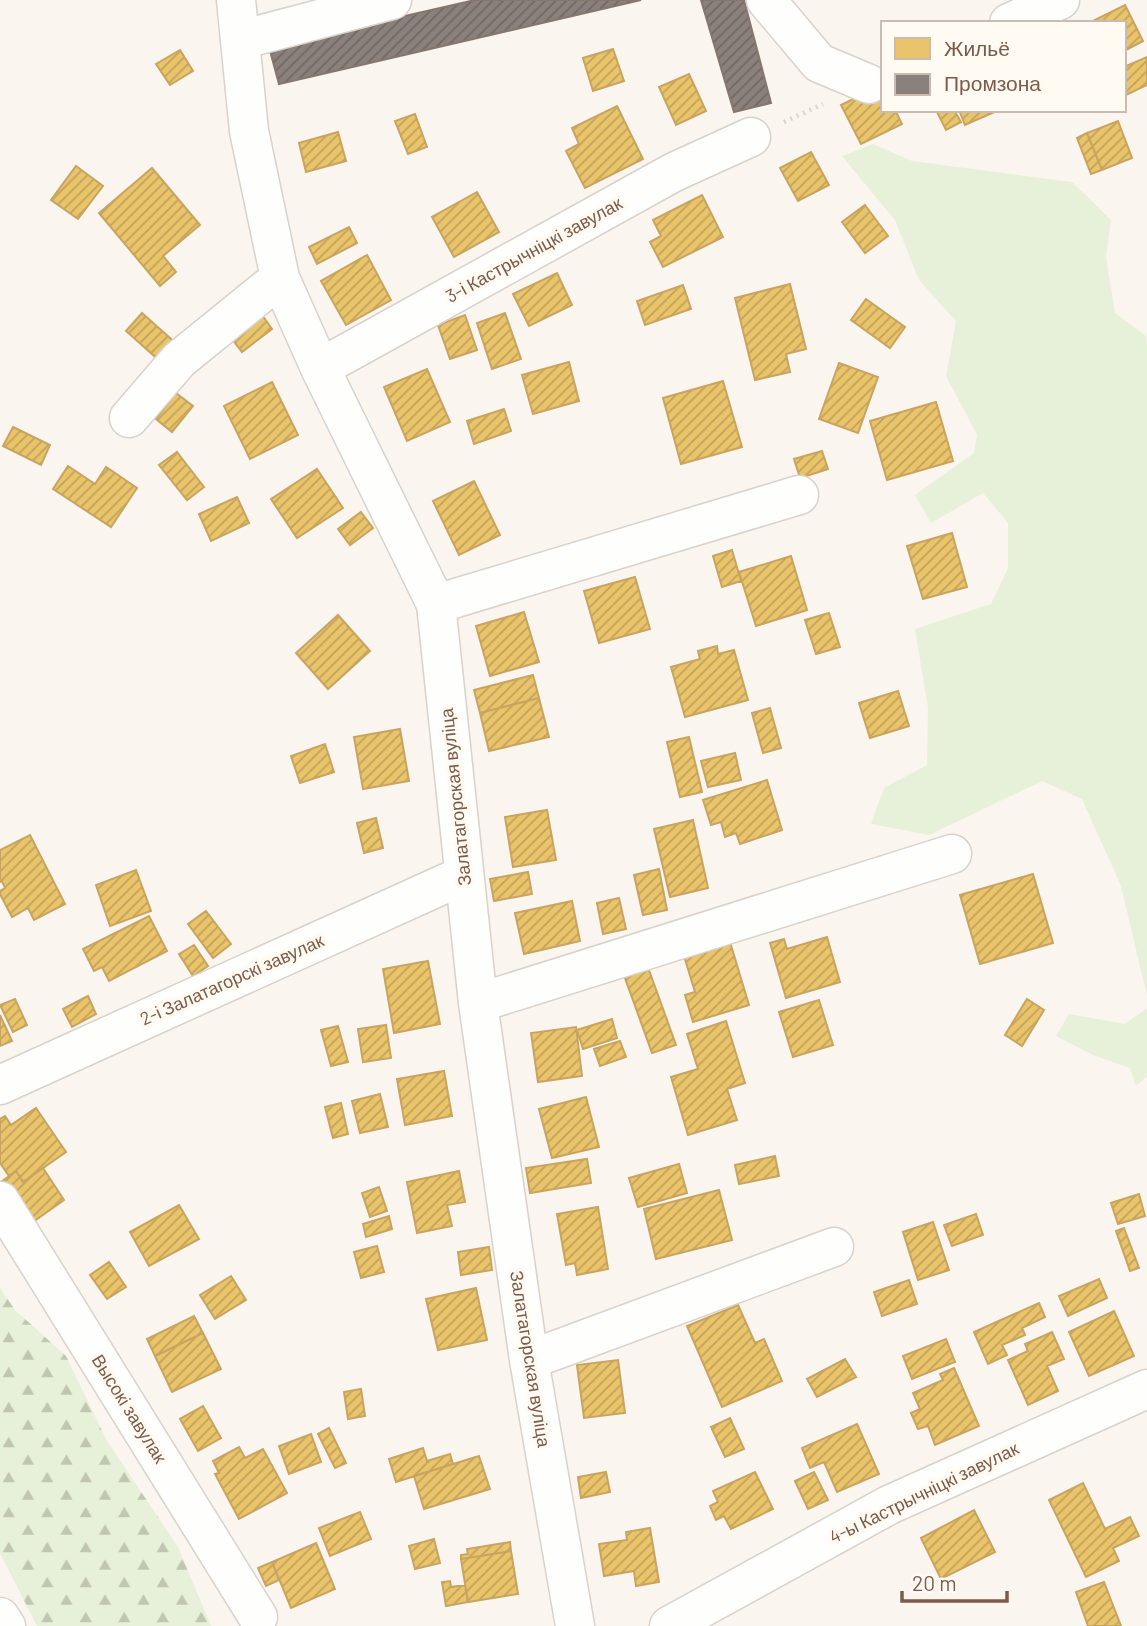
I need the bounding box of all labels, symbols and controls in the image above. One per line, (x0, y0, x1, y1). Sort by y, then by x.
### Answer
legend (881, 21, 1126, 112)
text: Жильё (944, 35, 1010, 60)
text: Промзона (944, 70, 1041, 95)
street label: 3-і Кастрычніцкі завулак (442, 191, 626, 307)
street label: Залатагорская вуліца (435, 706, 475, 887)
street label: 2-і Залатагорскі завулак (136, 929, 327, 1030)
street label: Залатагорская вуліца (506, 1269, 556, 1450)
street label: Высокі завулак (88, 1350, 172, 1467)
street label: 4-ы Кастрычніцкі завулак (825, 1437, 1022, 1548)
scale bar (902, 1560, 1007, 1604)
text: 20 m (912, 1570, 957, 1595)

